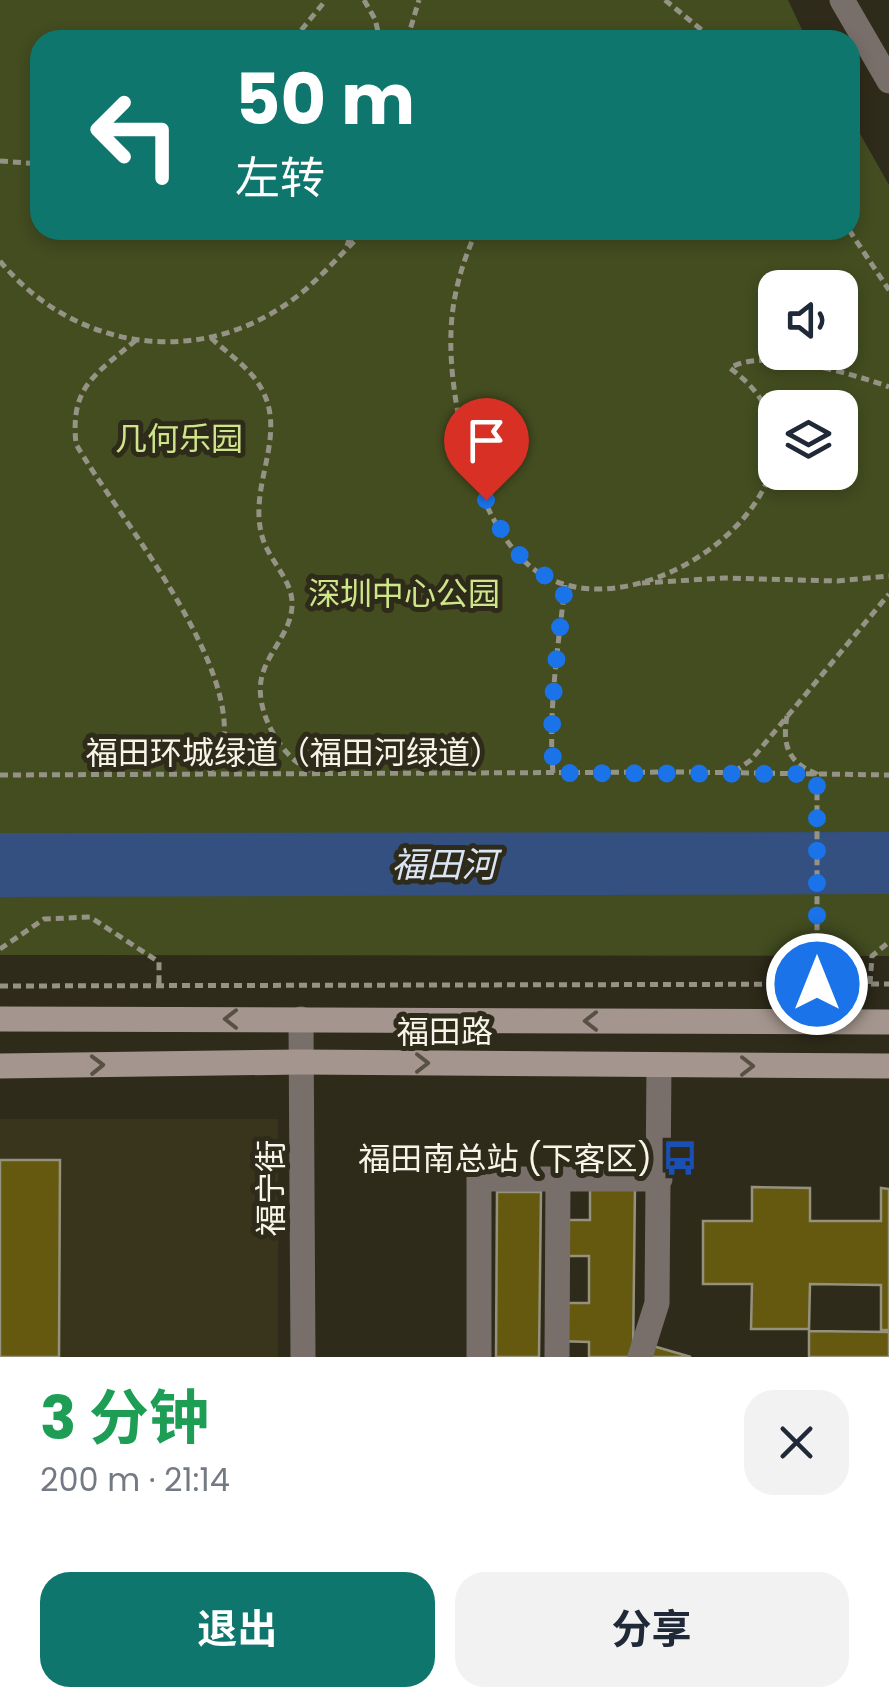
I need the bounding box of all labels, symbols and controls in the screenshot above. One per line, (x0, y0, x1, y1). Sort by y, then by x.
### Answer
text: 50 m (235, 50, 415, 149)
icon: left (70, 70, 200, 200)
text: 左转 (235, 147, 325, 210)
map controls (758, 270, 858, 490)
button: sound (758, 270, 858, 370)
button: layers (758, 390, 858, 490)
pin (444, 398, 529, 501)
icon: arrive (459, 413, 514, 468)
park label: 几何乐园 (115, 416, 243, 461)
park label: 深圳中心公园 (308, 571, 500, 616)
street label: 福田环城绿道（福田河绿道） (86, 730, 502, 775)
water label: 福田河 (391, 840, 502, 889)
position arrow (765, 932, 869, 1036)
one-way arrow (223, 1008, 238, 1030)
street label: 福田路 (397, 1009, 493, 1054)
one-way arrow (583, 1010, 598, 1032)
one-way arrow (416, 1052, 431, 1074)
one-way arrow (90, 1054, 106, 1076)
one-way arrow (740, 1055, 756, 1076)
place label: 福田南总站 (下客区) (358, 1136, 652, 1181)
bus stop icon: 福田南总站 (下客区) (661, 1139, 699, 1177)
street label: 福宁街 (248, 1140, 293, 1236)
text: 3 分钟 (40, 1376, 209, 1460)
button: close (744, 1390, 849, 1495)
text: 200 m · 21:14 (40, 1457, 230, 1502)
button: 退出 (40, 1572, 435, 1687)
button: 分享 (455, 1572, 849, 1687)

